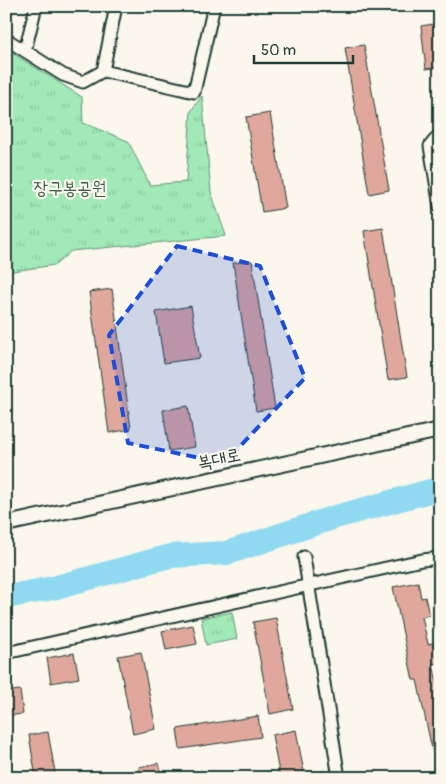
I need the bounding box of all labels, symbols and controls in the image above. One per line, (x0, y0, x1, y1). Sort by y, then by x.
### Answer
scale bar (254, 32, 352, 64)
text: 50 m (261, 41, 296, 60)
park label: 장구봉공원 (34, 177, 106, 200)
street label: 복대로 (195, 443, 243, 475)

